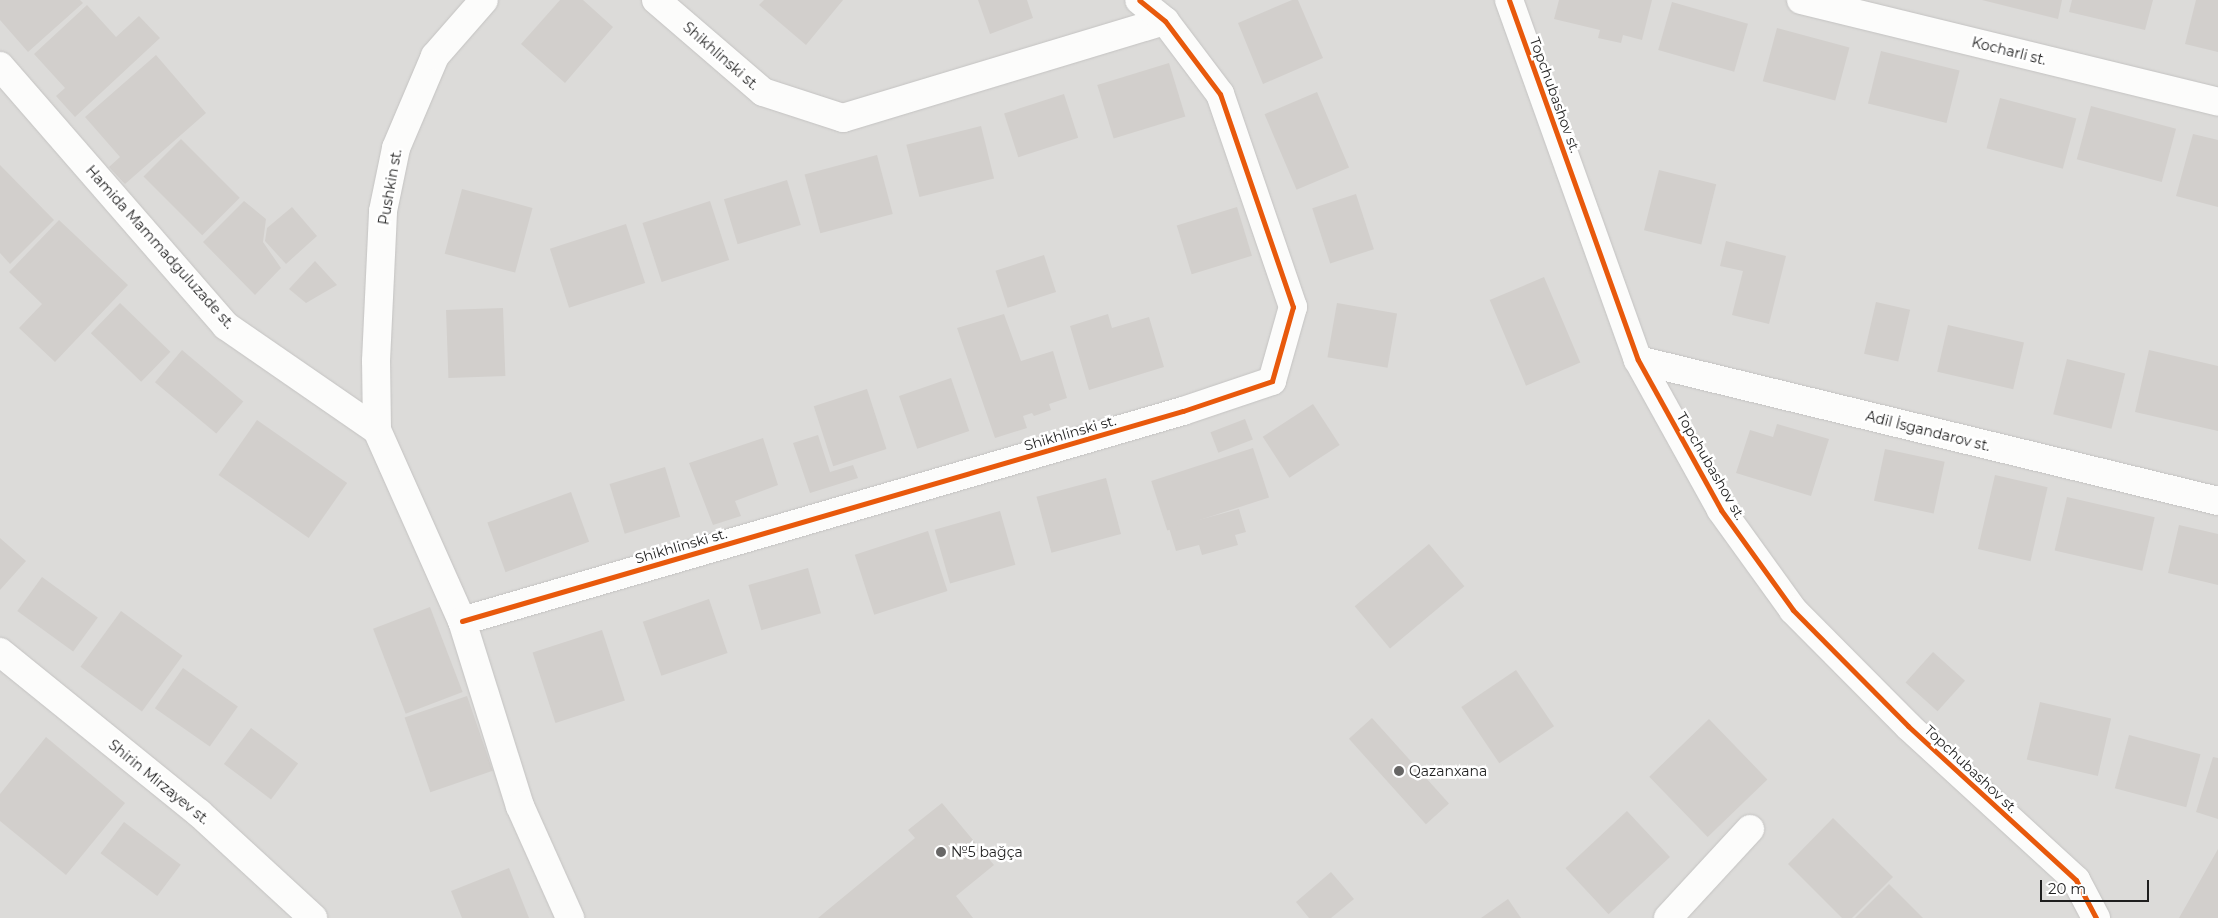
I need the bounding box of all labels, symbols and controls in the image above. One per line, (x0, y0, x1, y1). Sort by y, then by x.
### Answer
street label: Shikhlinski st. (680, 19, 762, 93)
street label: Kocharli st. (1970, 34, 2048, 68)
street label: Topchubashov st. (1526, 35, 1584, 155)
street label: Pushkin st. (375, 148, 405, 226)
street label: Hamida Mammadguluzade st. (82, 162, 238, 332)
street label: Adil İsgandarov st. (1864, 407, 1992, 455)
street label: Topchubashov st. (1673, 409, 1749, 523)
street label: Shikhlinski st. (1022, 412, 1118, 454)
street label: Shikhlinski st. (633, 525, 729, 567)
street label: Topchubashov st. (1921, 721, 2021, 817)
street label: Shirin Mirzayev st. (105, 736, 213, 828)
place label: Qazanxana (1409, 763, 1487, 779)
marker: Qazanxana (1393, 765, 1405, 777)
place label: №5 bağça (951, 844, 1023, 860)
marker: №5 bağça (935, 846, 947, 858)
scale bar (2043, 870, 2152, 902)
text: 20 m (2048, 879, 2086, 898)

